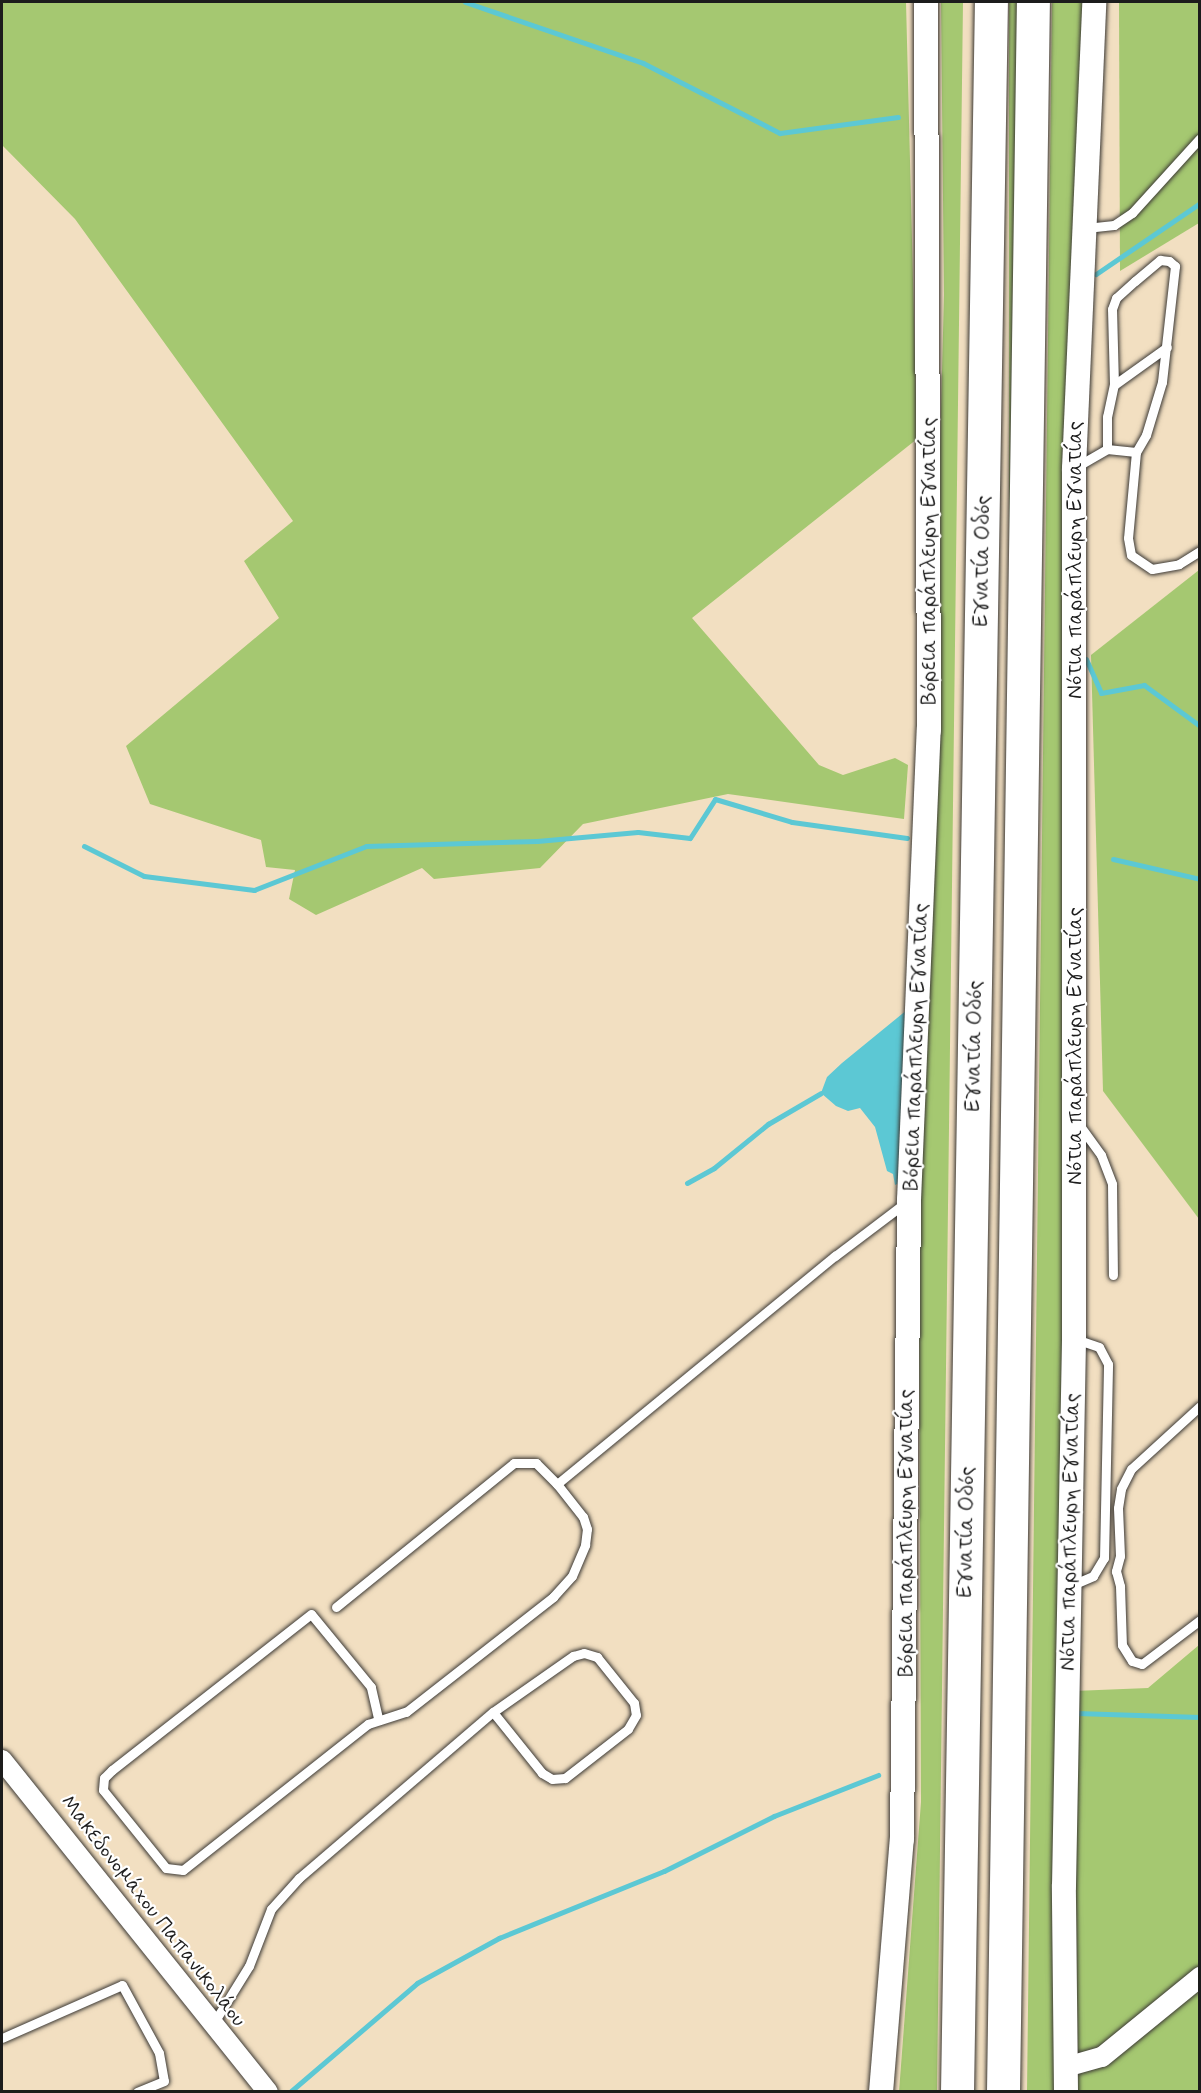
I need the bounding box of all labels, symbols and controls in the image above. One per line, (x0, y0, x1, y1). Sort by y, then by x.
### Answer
street label: Βόρεια παράπλευρη Εγνατίας (916, 417, 942, 705)
street label: Νότια παράπλευρη Εγνατίας (1062, 421, 1088, 699)
street label: Εγνατία Οδός (968, 495, 996, 627)
street label: Βόρεια παράπλευρη Εγνατίας (898, 903, 934, 1191)
street label: Νότια παράπλευρη Εγνατίας (1062, 907, 1088, 1185)
street label: Εγνατία Οδός (960, 980, 988, 1112)
street label: Βόρεια παράπλευρη Εγνατίας (893, 1389, 919, 1677)
street label: Νότια παράπλευρη Εγνατίας (1055, 1393, 1085, 1671)
street label: Εγνατία Οδός (952, 1466, 980, 1598)
street label: Μακεδονομάχου Παπανικολάου (55, 1790, 251, 2032)

